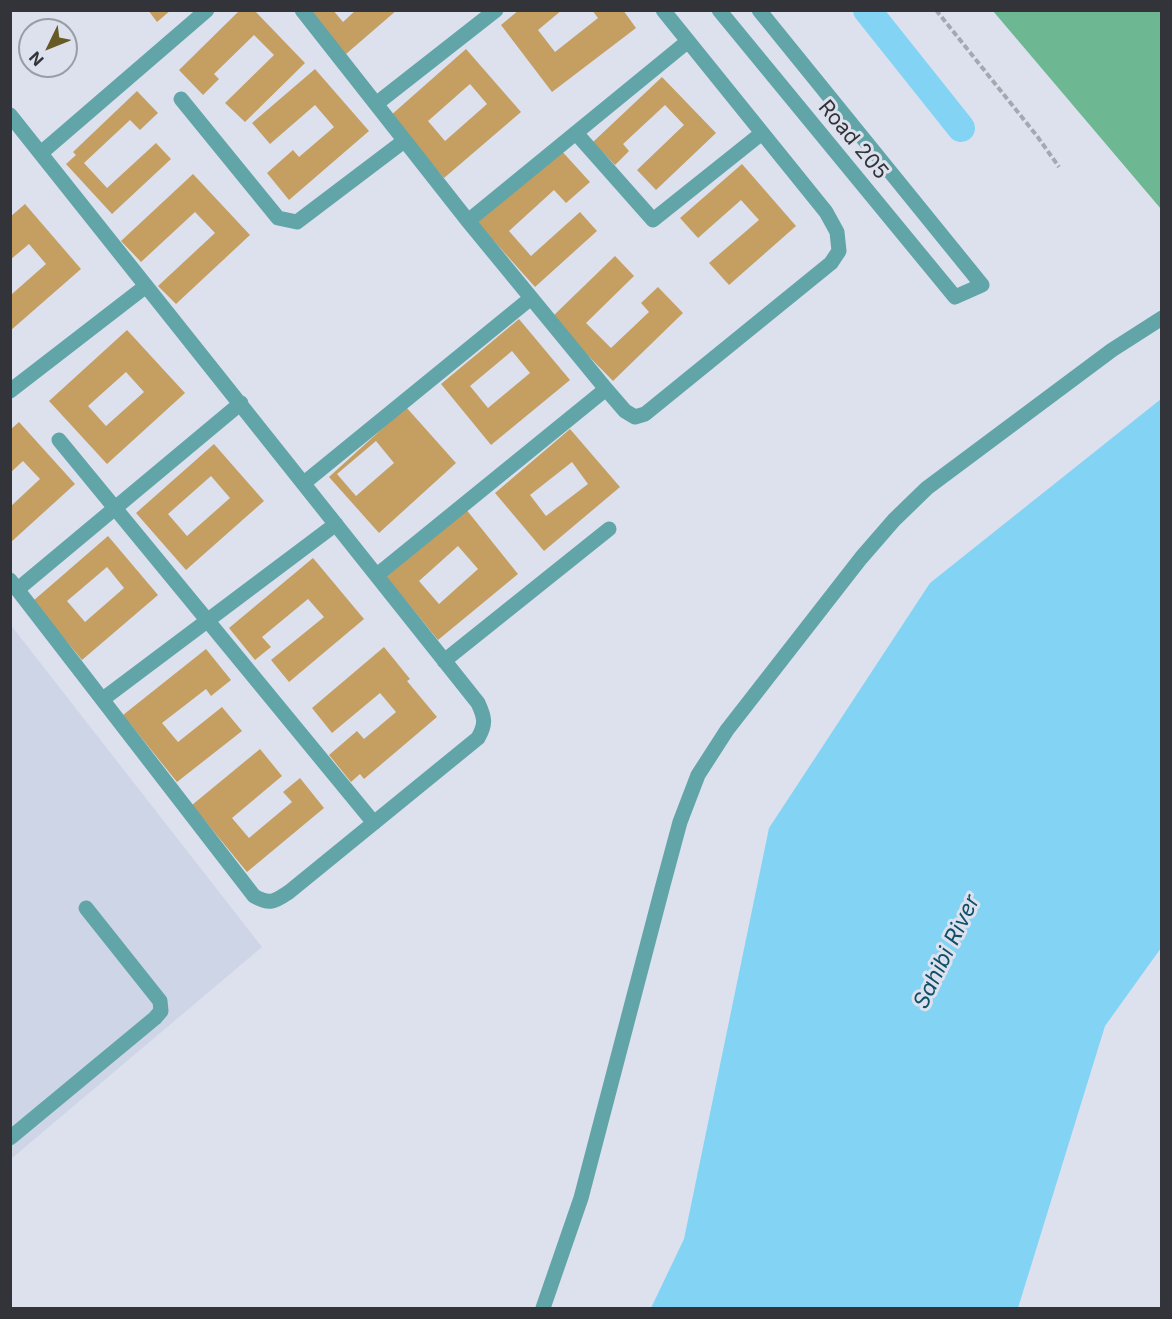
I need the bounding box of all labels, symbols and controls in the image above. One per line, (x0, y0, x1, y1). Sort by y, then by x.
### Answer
north arrow (18, 18, 78, 78)
text: N (25, 48, 48, 70)
street label: Road 205 (813, 95, 893, 185)
water label: Sahibi River (908, 891, 986, 1013)

